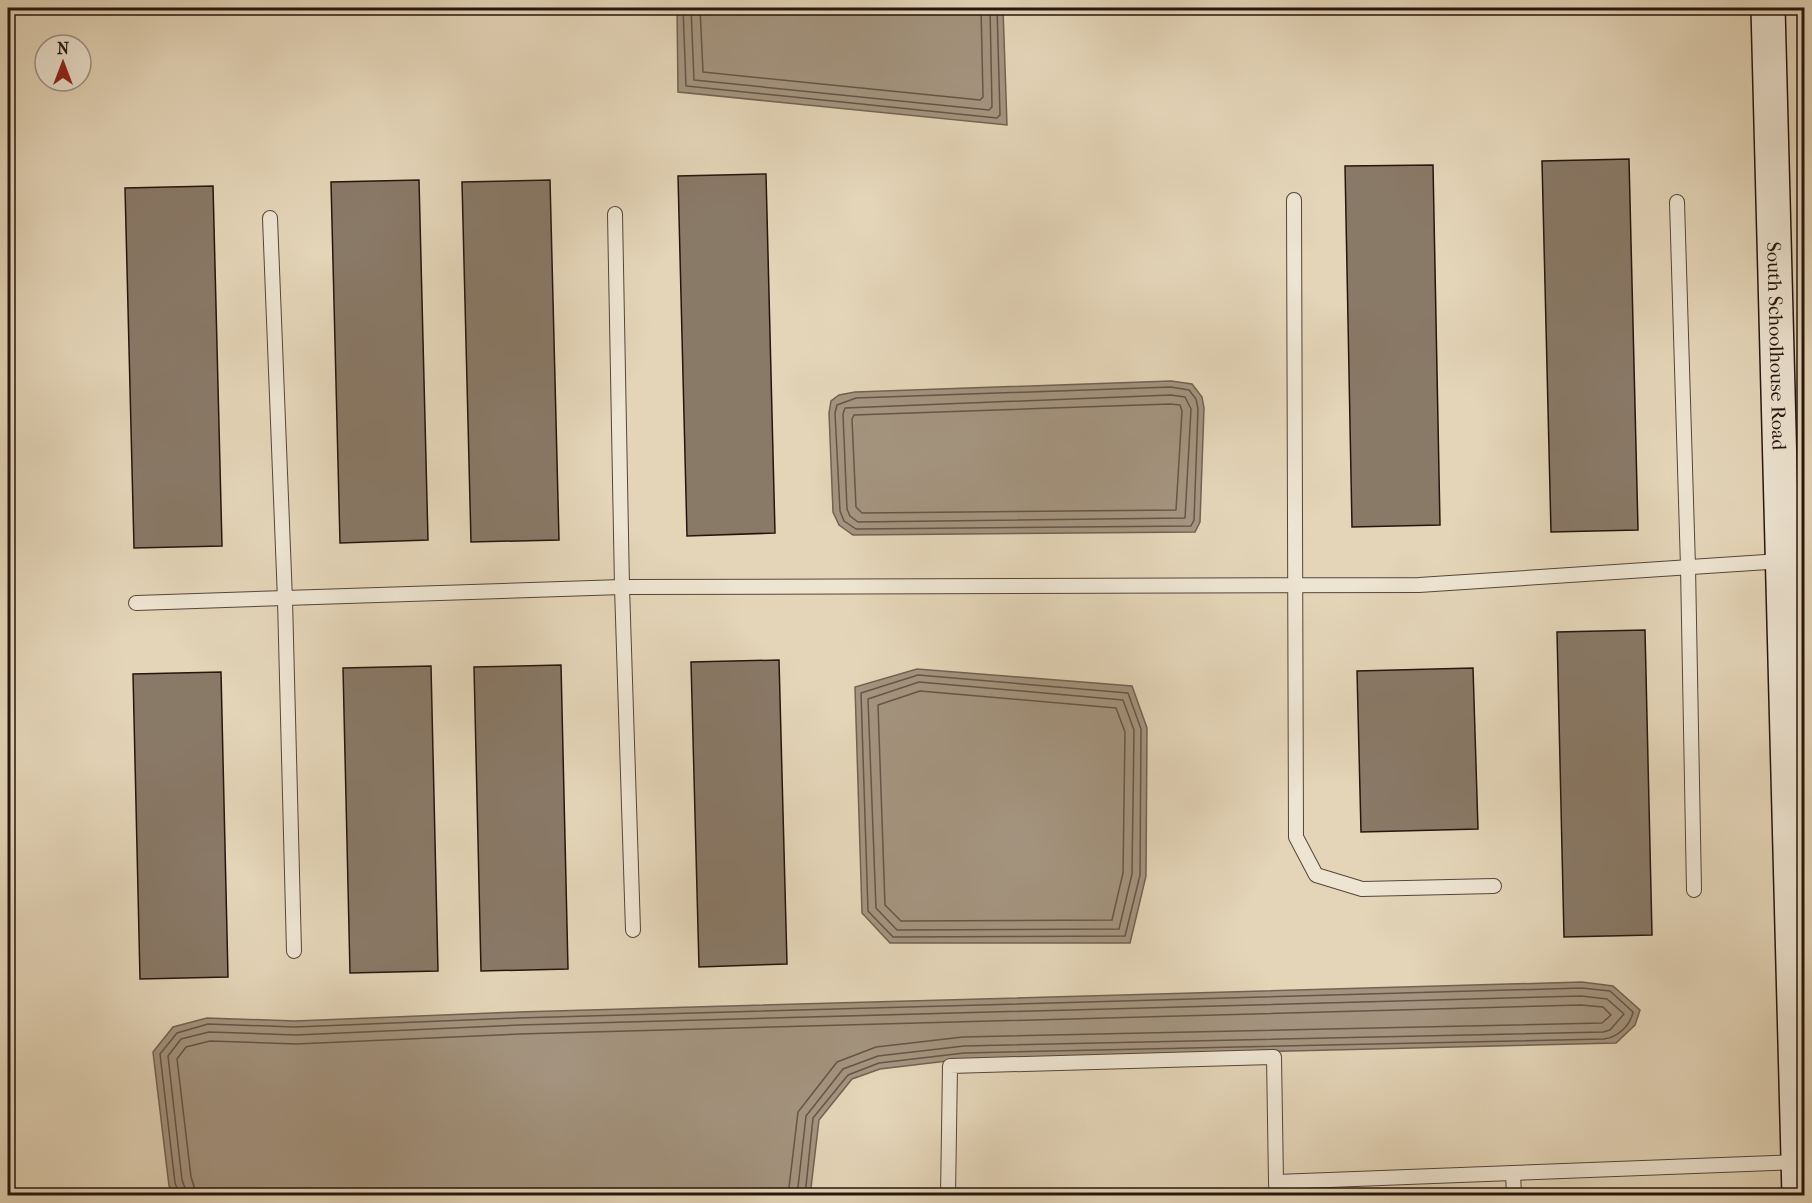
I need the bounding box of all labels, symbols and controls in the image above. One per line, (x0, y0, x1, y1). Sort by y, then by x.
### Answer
north arrow (33, 33, 93, 93)
text: N (57, 39, 70, 58)
street label: South Schoolhouse Road (1763, 241, 1791, 452)

